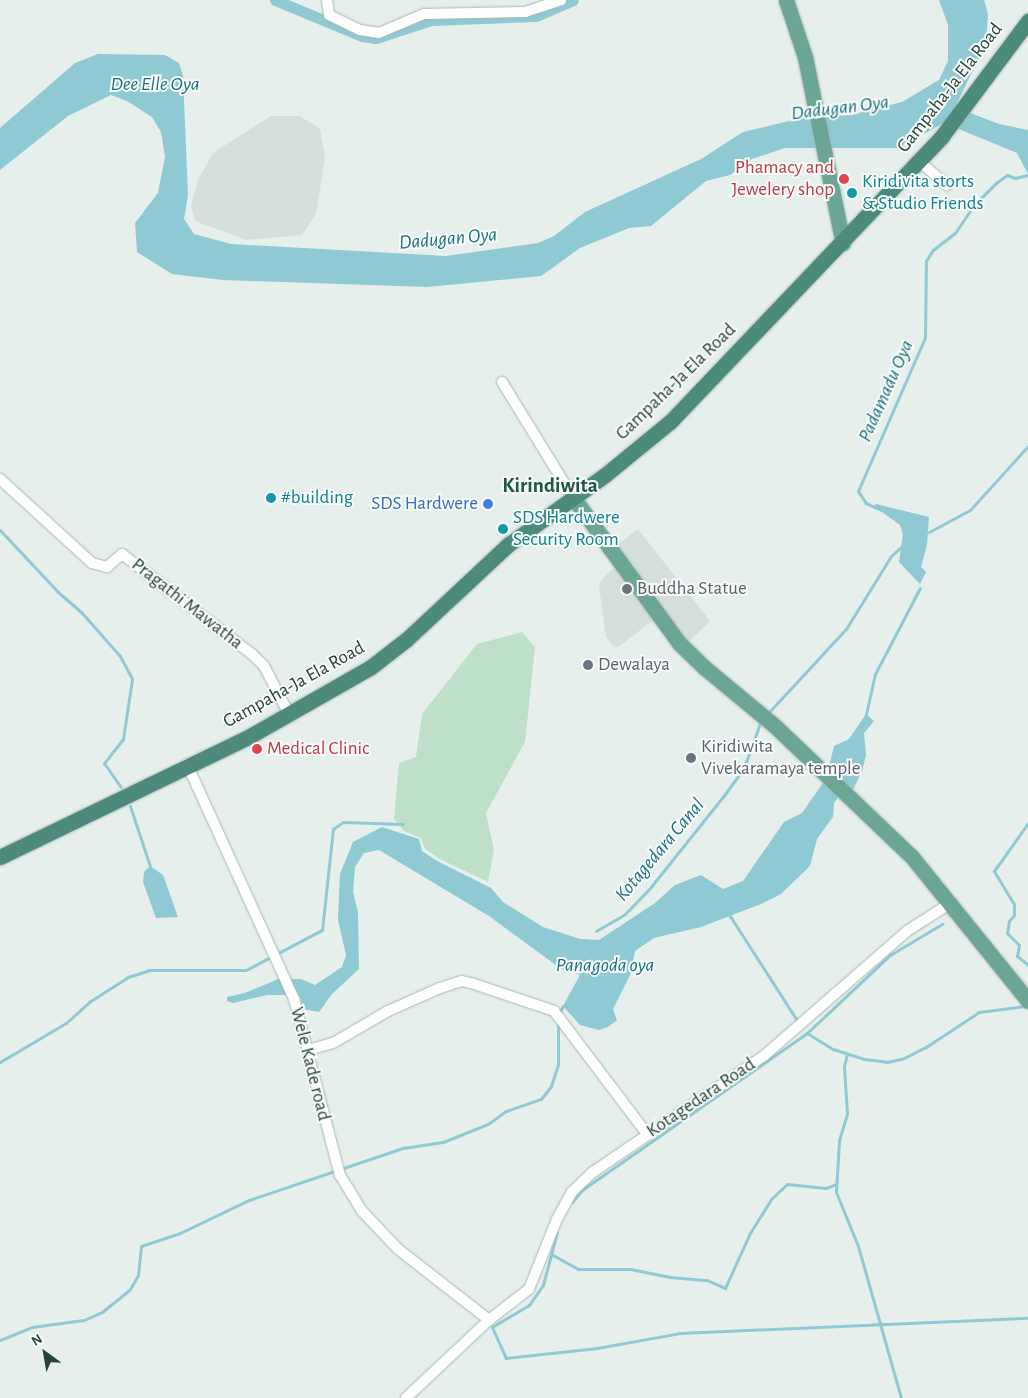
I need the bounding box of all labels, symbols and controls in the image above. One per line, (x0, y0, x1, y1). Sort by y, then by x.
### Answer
street label: Gampaha-Ja Ela Road (892, 19, 1008, 157)
water label: Dee Elle Oya (111, 72, 199, 96)
water label: Dadugan Oya (790, 90, 890, 126)
place label: Phamacy and Jewelery shop (731, 157, 834, 201)
place label: Kiridivita storts & Studio Friends (862, 171, 984, 215)
marker: Phamacy and Jewelery shop (838, 173, 850, 185)
marker: Kiridivita storts & Studio Friends (846, 187, 858, 199)
water label: Dadugan Oya (398, 223, 498, 255)
street label: Gampaha-Ja Ela Road (611, 319, 741, 445)
water label: Padamadu Oya (853, 336, 919, 446)
district label: Kirindiwita (502, 473, 598, 499)
place label: #building (281, 487, 353, 509)
marker: #building (265, 492, 277, 504)
place label: SDS Hardwere (371, 493, 478, 515)
marker: SDS Hardwere (482, 498, 494, 510)
place label: SDS Hardwere Security Room (513, 507, 620, 551)
marker: SDS Hardwere Security Room (497, 523, 509, 535)
street label: Pragathi Mawatha (127, 553, 247, 655)
place label: Buddha Statue (637, 578, 747, 600)
marker: Buddha Statue (621, 583, 633, 595)
street label: Gampaha-Ja Ela Road (219, 637, 369, 733)
place label: Dewalaya (598, 654, 670, 676)
marker: Dewalaya (582, 659, 594, 671)
place label: Kiridiwita Vivekaramaya temple (701, 736, 861, 780)
place label: Medical Clinic (267, 738, 369, 760)
marker: Medical Clinic (251, 743, 263, 755)
marker: Kiridiwita Vivekaramaya temple (685, 752, 697, 764)
water label: Kotagedara Canal (610, 794, 710, 906)
water label: Panagoda oya (556, 953, 654, 977)
street label: Wele Kade road (285, 1005, 335, 1123)
street label: Kotagedara Road (642, 1053, 760, 1143)
north arrow (20, 1328, 70, 1378)
text: N (29, 1332, 45, 1349)

